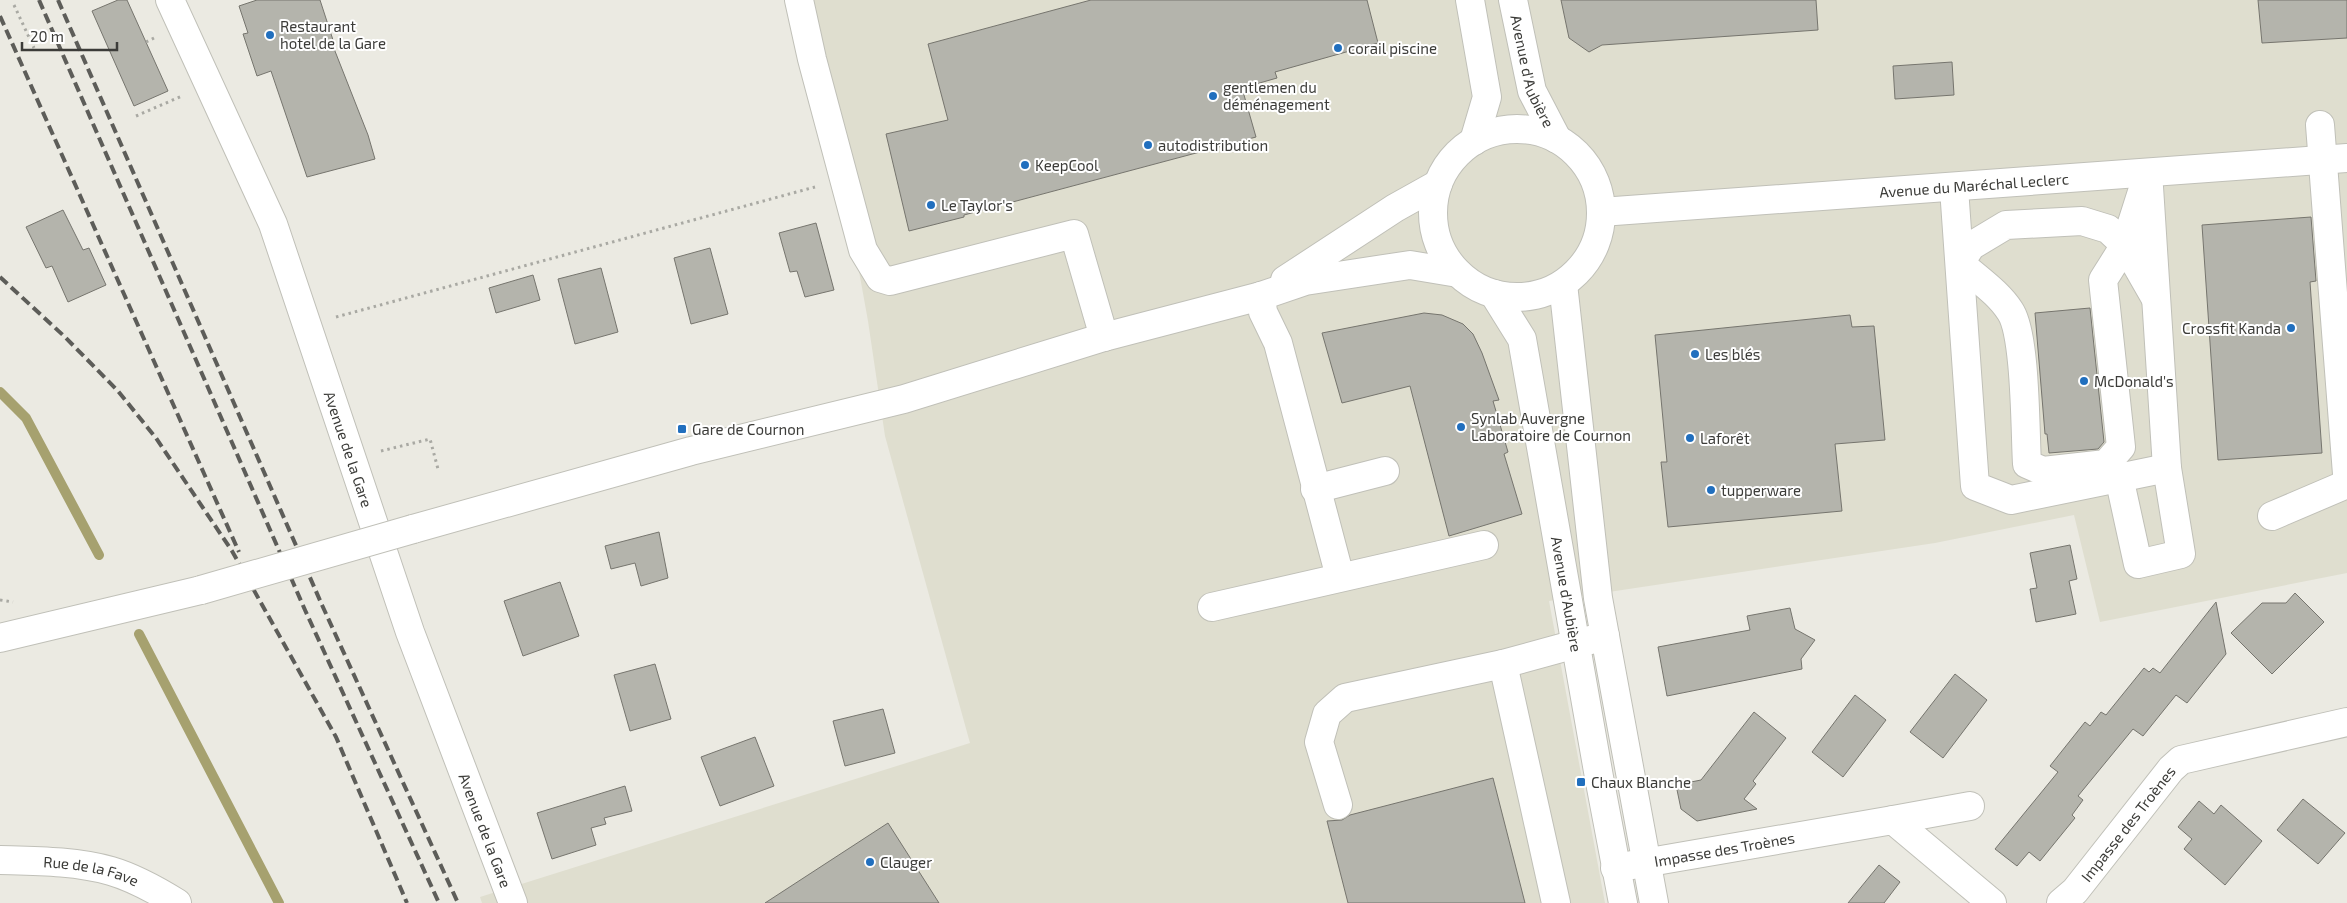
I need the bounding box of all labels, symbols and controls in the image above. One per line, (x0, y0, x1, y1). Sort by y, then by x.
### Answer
street label: Avenue d'Aubière (1507, 13, 1558, 130)
place label: Restaurant hotel de la Gare (280, 17, 386, 52)
scale bar (22, 20, 118, 52)
text: 20 m (30, 27, 64, 45)
marker: Restaurant hotel de la Gare (264, 29, 276, 41)
place label: corail piscine (1348, 39, 1437, 57)
marker: corail piscine (1332, 42, 1344, 54)
place label: gentlemen du déménagement (1223, 78, 1330, 113)
marker: gentlemen du déménagement (1207, 90, 1219, 102)
place label: autodistribution (1158, 136, 1268, 154)
marker: autodistribution (1142, 139, 1154, 151)
place label: KeepCool (1035, 156, 1099, 174)
marker: KeepCool (1019, 159, 1031, 171)
street label: Avenue du Maréchal Leclerc (1879, 169, 2069, 201)
place label: Le Taylor's (941, 196, 1013, 214)
marker: Le Taylor's (925, 199, 937, 211)
place label: Crossfit Kanda (2182, 319, 2281, 337)
marker: Crossfit Kanda (2285, 322, 2297, 334)
place label: Les blés (1705, 345, 1760, 363)
marker: Les blés (1689, 348, 1701, 360)
place label: McDonald's (2094, 372, 2174, 390)
marker: McDonald's (2078, 375, 2090, 387)
street label: Avenue de la Gare (321, 389, 376, 509)
place label: Synlab Auvergne Laboratoire de Cournon (1471, 409, 1631, 444)
place label: Gare de Cournon (692, 420, 804, 438)
marker: Synlab Auvergne Laboratoire de Cournon (1455, 421, 1467, 433)
marker: Gare de Cournon (676, 423, 688, 435)
place label: Laforêt (1700, 429, 1750, 447)
marker: Laforêt (1684, 432, 1696, 444)
place label: tupperware (1721, 481, 1801, 499)
marker: tupperware (1705, 484, 1717, 496)
street label: Avenue d'Aubière (1548, 535, 1586, 653)
street label: Impasse des Troènes (2077, 762, 2179, 885)
street label: Avenue de la Gare (455, 770, 515, 890)
place label: Chaux Blanche (1591, 773, 1691, 791)
marker: Chaux Blanche (1575, 776, 1587, 788)
street label: Impasse des Troènes (1653, 828, 1796, 870)
street label: Rue de la Fave (43, 852, 142, 889)
place label: Clauger (880, 853, 932, 871)
marker: Clauger (864, 856, 876, 868)

